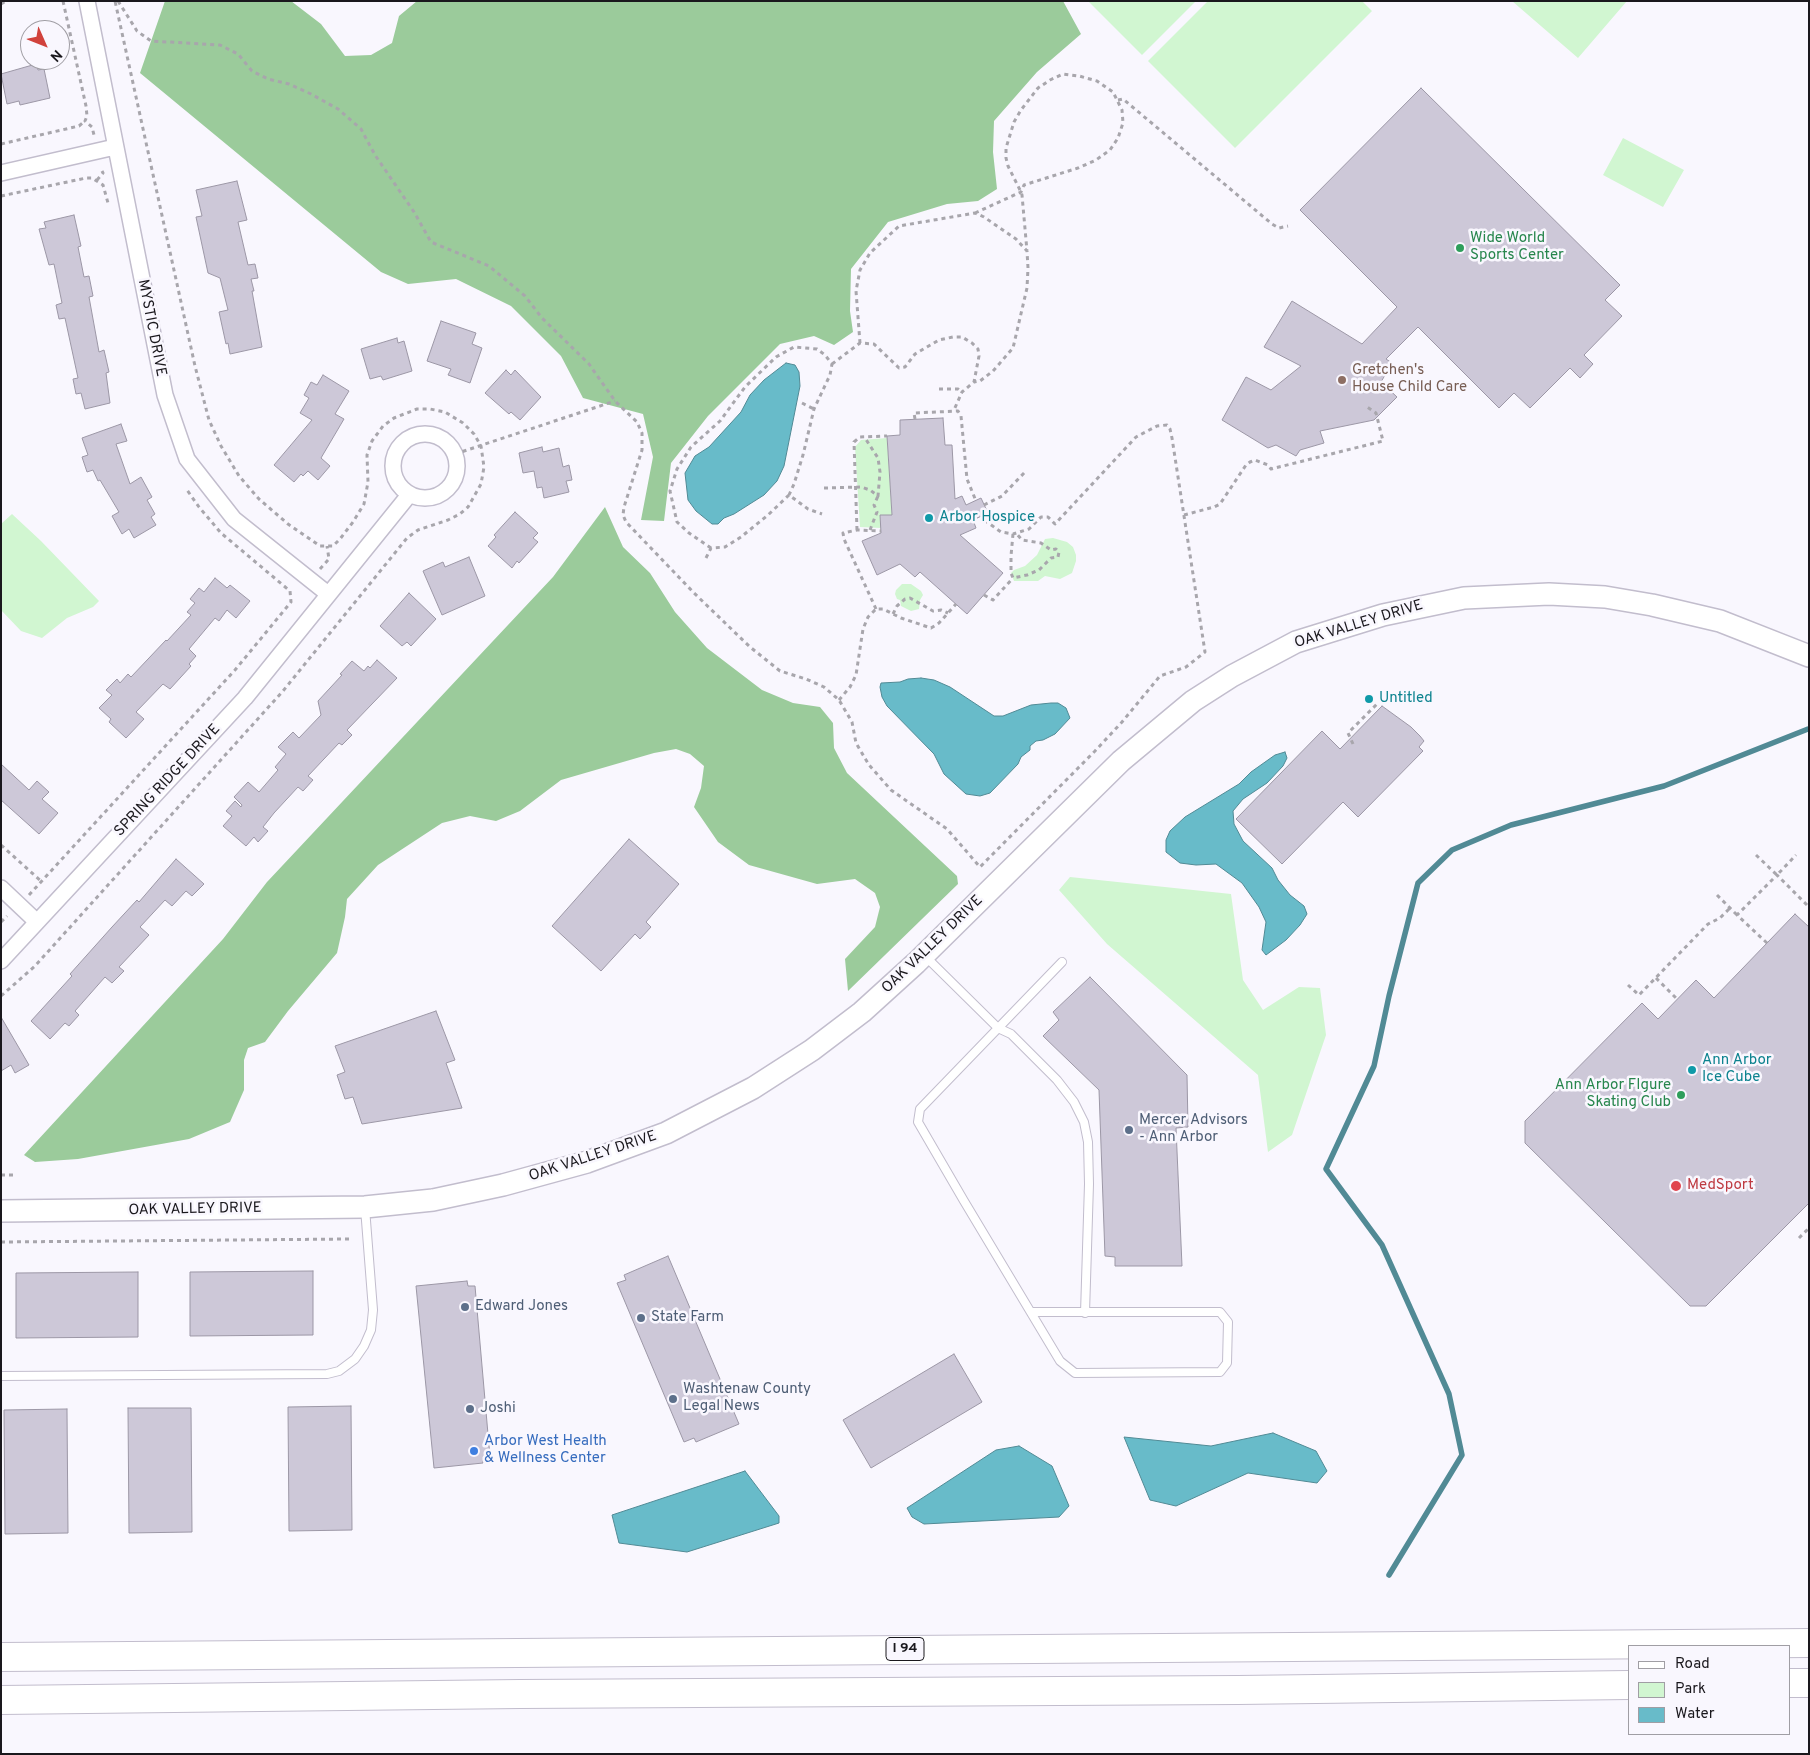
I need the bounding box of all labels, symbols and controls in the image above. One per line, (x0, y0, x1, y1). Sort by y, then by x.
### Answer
north arrow (20, 20, 70, 70)
text: N (46, 46, 65, 65)
place label: Wide World Sports Center (1470, 230, 1564, 265)
marker: Wide World Sports Center (1454, 242, 1466, 254)
street label: MYSTIC DRIVE (133, 278, 169, 378)
place label: Gretchen's House Child Care (1352, 362, 1467, 397)
marker: Gretchen's House Child Care (1336, 374, 1348, 386)
place label: Arbor Hospice (939, 509, 1035, 527)
marker: Arbor Hospice (923, 512, 935, 524)
street label: OAK VALLEY DRIVE (1293, 597, 1425, 653)
place label: Untitled (1379, 690, 1433, 708)
marker: Untitled (1363, 693, 1375, 705)
street label: SPRING RIDGE DRIVE (111, 721, 225, 841)
street label: OAK VALLEY DRIVE (879, 892, 987, 998)
place label: Ann Arbor Ice Cube (1702, 1052, 1772, 1087)
marker: Ann Arbor Ice Cube (1686, 1064, 1698, 1076)
place label: Ann Arbor FIgure Skating Club (1555, 1077, 1671, 1112)
marker: Ann Arbor FIgure Skating Club (1675, 1089, 1687, 1101)
place label: Mercer Advisors - Ann Arbor (1139, 1112, 1248, 1147)
marker: Mercer Advisors - Ann Arbor (1123, 1124, 1135, 1136)
street label: OAK VALLEY DRIVE (527, 1128, 659, 1186)
place label: MedSport (1687, 1177, 1754, 1195)
marker: MedSport (1669, 1179, 1683, 1193)
street label: OAK VALLEY DRIVE (128, 1200, 262, 1220)
place label: Edward Jones (475, 1298, 568, 1316)
marker: Edward Jones (459, 1301, 471, 1313)
place label: State Farm (651, 1309, 724, 1327)
marker: State Farm (635, 1312, 647, 1324)
place label: Washtenaw County Legal News (683, 1381, 811, 1416)
marker: Washtenaw County Legal News (667, 1393, 679, 1405)
place label: Joshi (480, 1400, 516, 1418)
marker: Joshi (464, 1403, 476, 1415)
place label: Arbor West Health & Wellness Center (484, 1433, 607, 1468)
marker: Arbor West Health & Wellness Center (468, 1445, 480, 1457)
road number: I 94 (886, 1638, 924, 1660)
legend (1628, 1645, 1790, 1735)
text: Road (1675, 1655, 1710, 1674)
text: Park (1675, 1680, 1706, 1699)
text: Water (1675, 1705, 1714, 1724)

